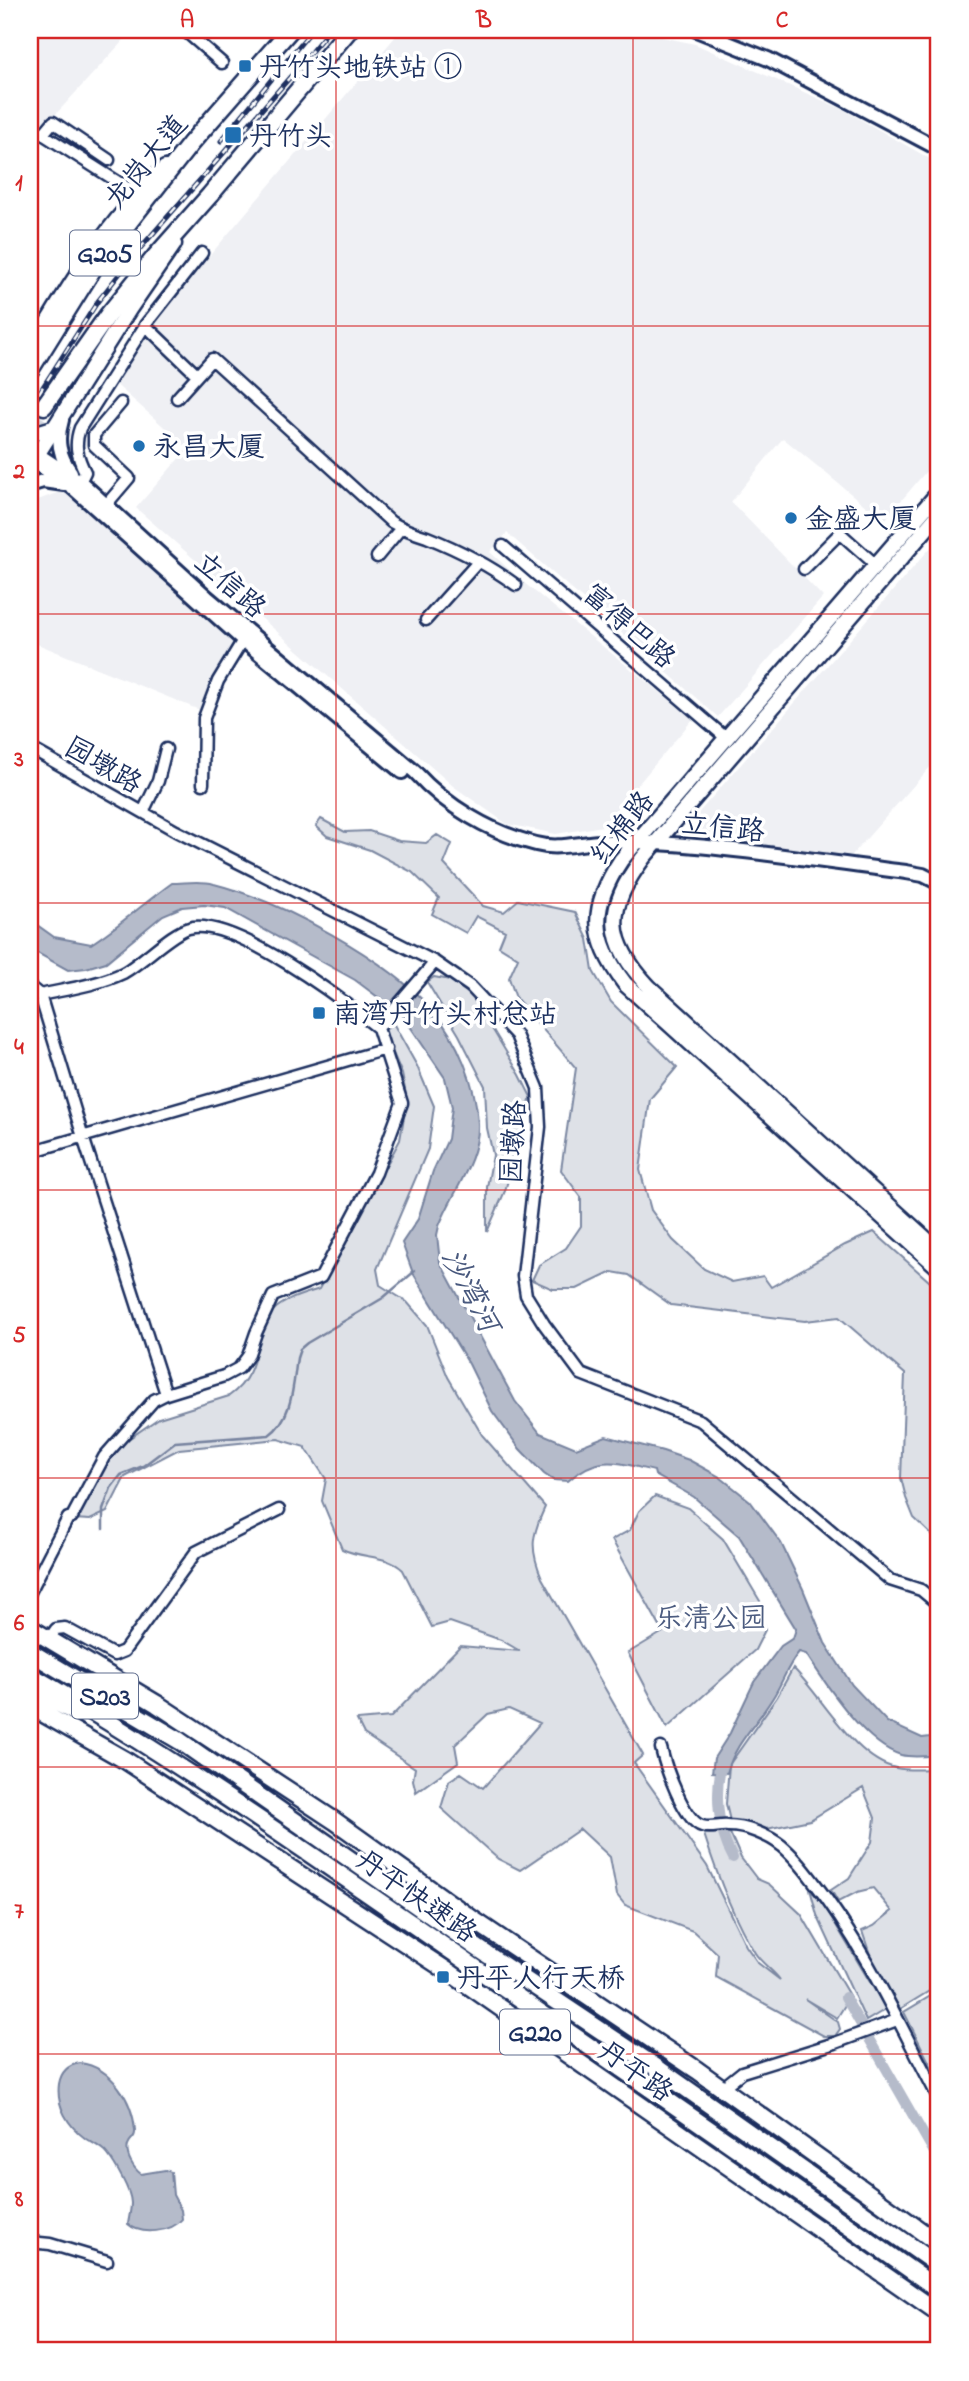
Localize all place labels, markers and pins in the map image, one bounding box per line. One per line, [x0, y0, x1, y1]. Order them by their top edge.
place label: 丹竹头地铁站 ① [259, 49, 462, 90]
marker: 丹竹头地铁站 ① [237, 58, 253, 74]
place label: 丹竹头 [249, 118, 333, 159]
marker: 丹竹头 [223, 125, 243, 145]
place label: 永昌大厦 [153, 429, 265, 470]
marker: 永昌大厦 [131, 438, 147, 454]
place label: 金盛大厦 [805, 501, 917, 542]
marker: 金盛大厦 [783, 510, 799, 526]
place label: 南湾丹竹头村总站 [333, 996, 557, 1037]
marker: 南湾丹竹头村总站 [311, 1005, 327, 1021]
place label: 丹平人行天桥 [457, 1960, 625, 2001]
marker: 丹平人行天桥 [435, 1969, 451, 1985]

